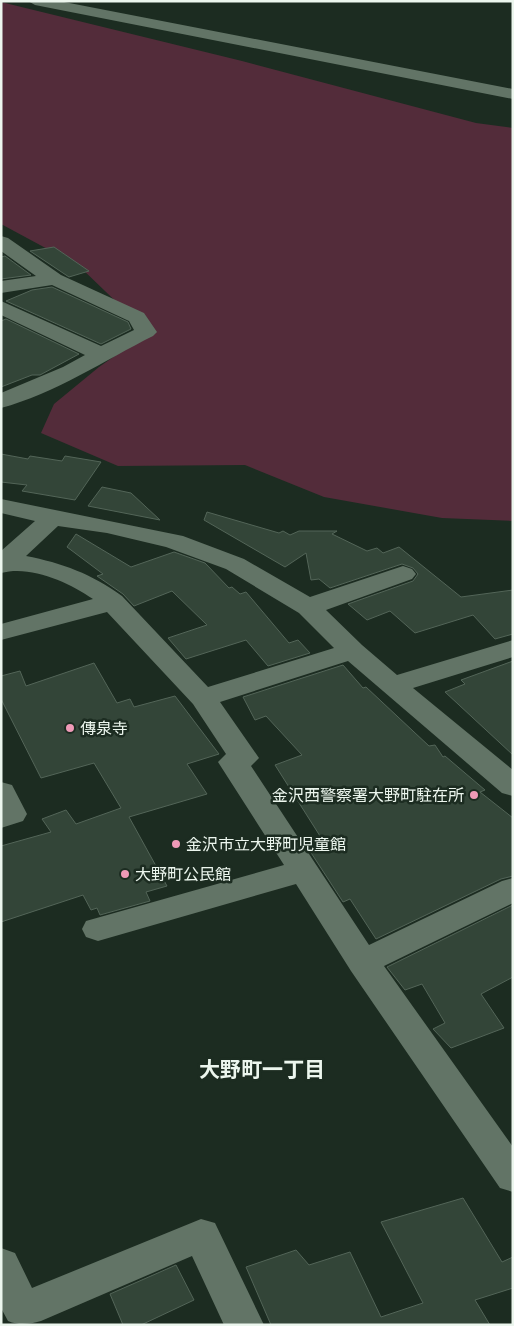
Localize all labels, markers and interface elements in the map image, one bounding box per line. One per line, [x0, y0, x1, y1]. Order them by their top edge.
place label: 傳泉寺 [80, 718, 128, 738]
marker: 傳泉寺 [64, 722, 76, 734]
place label: 金沢西警察署大野町駐在所 [272, 785, 464, 805]
marker: 金沢西警察署大野町駐在所 [468, 789, 480, 801]
place label: 金沢市立大野町児童館 [186, 834, 346, 854]
marker: 金沢市立大野町児童館 [170, 838, 182, 850]
place label: 大野町公民館 [135, 864, 231, 884]
marker: 大野町公民館 [119, 868, 131, 880]
district label: 大野町一丁目 [199, 1056, 325, 1082]

